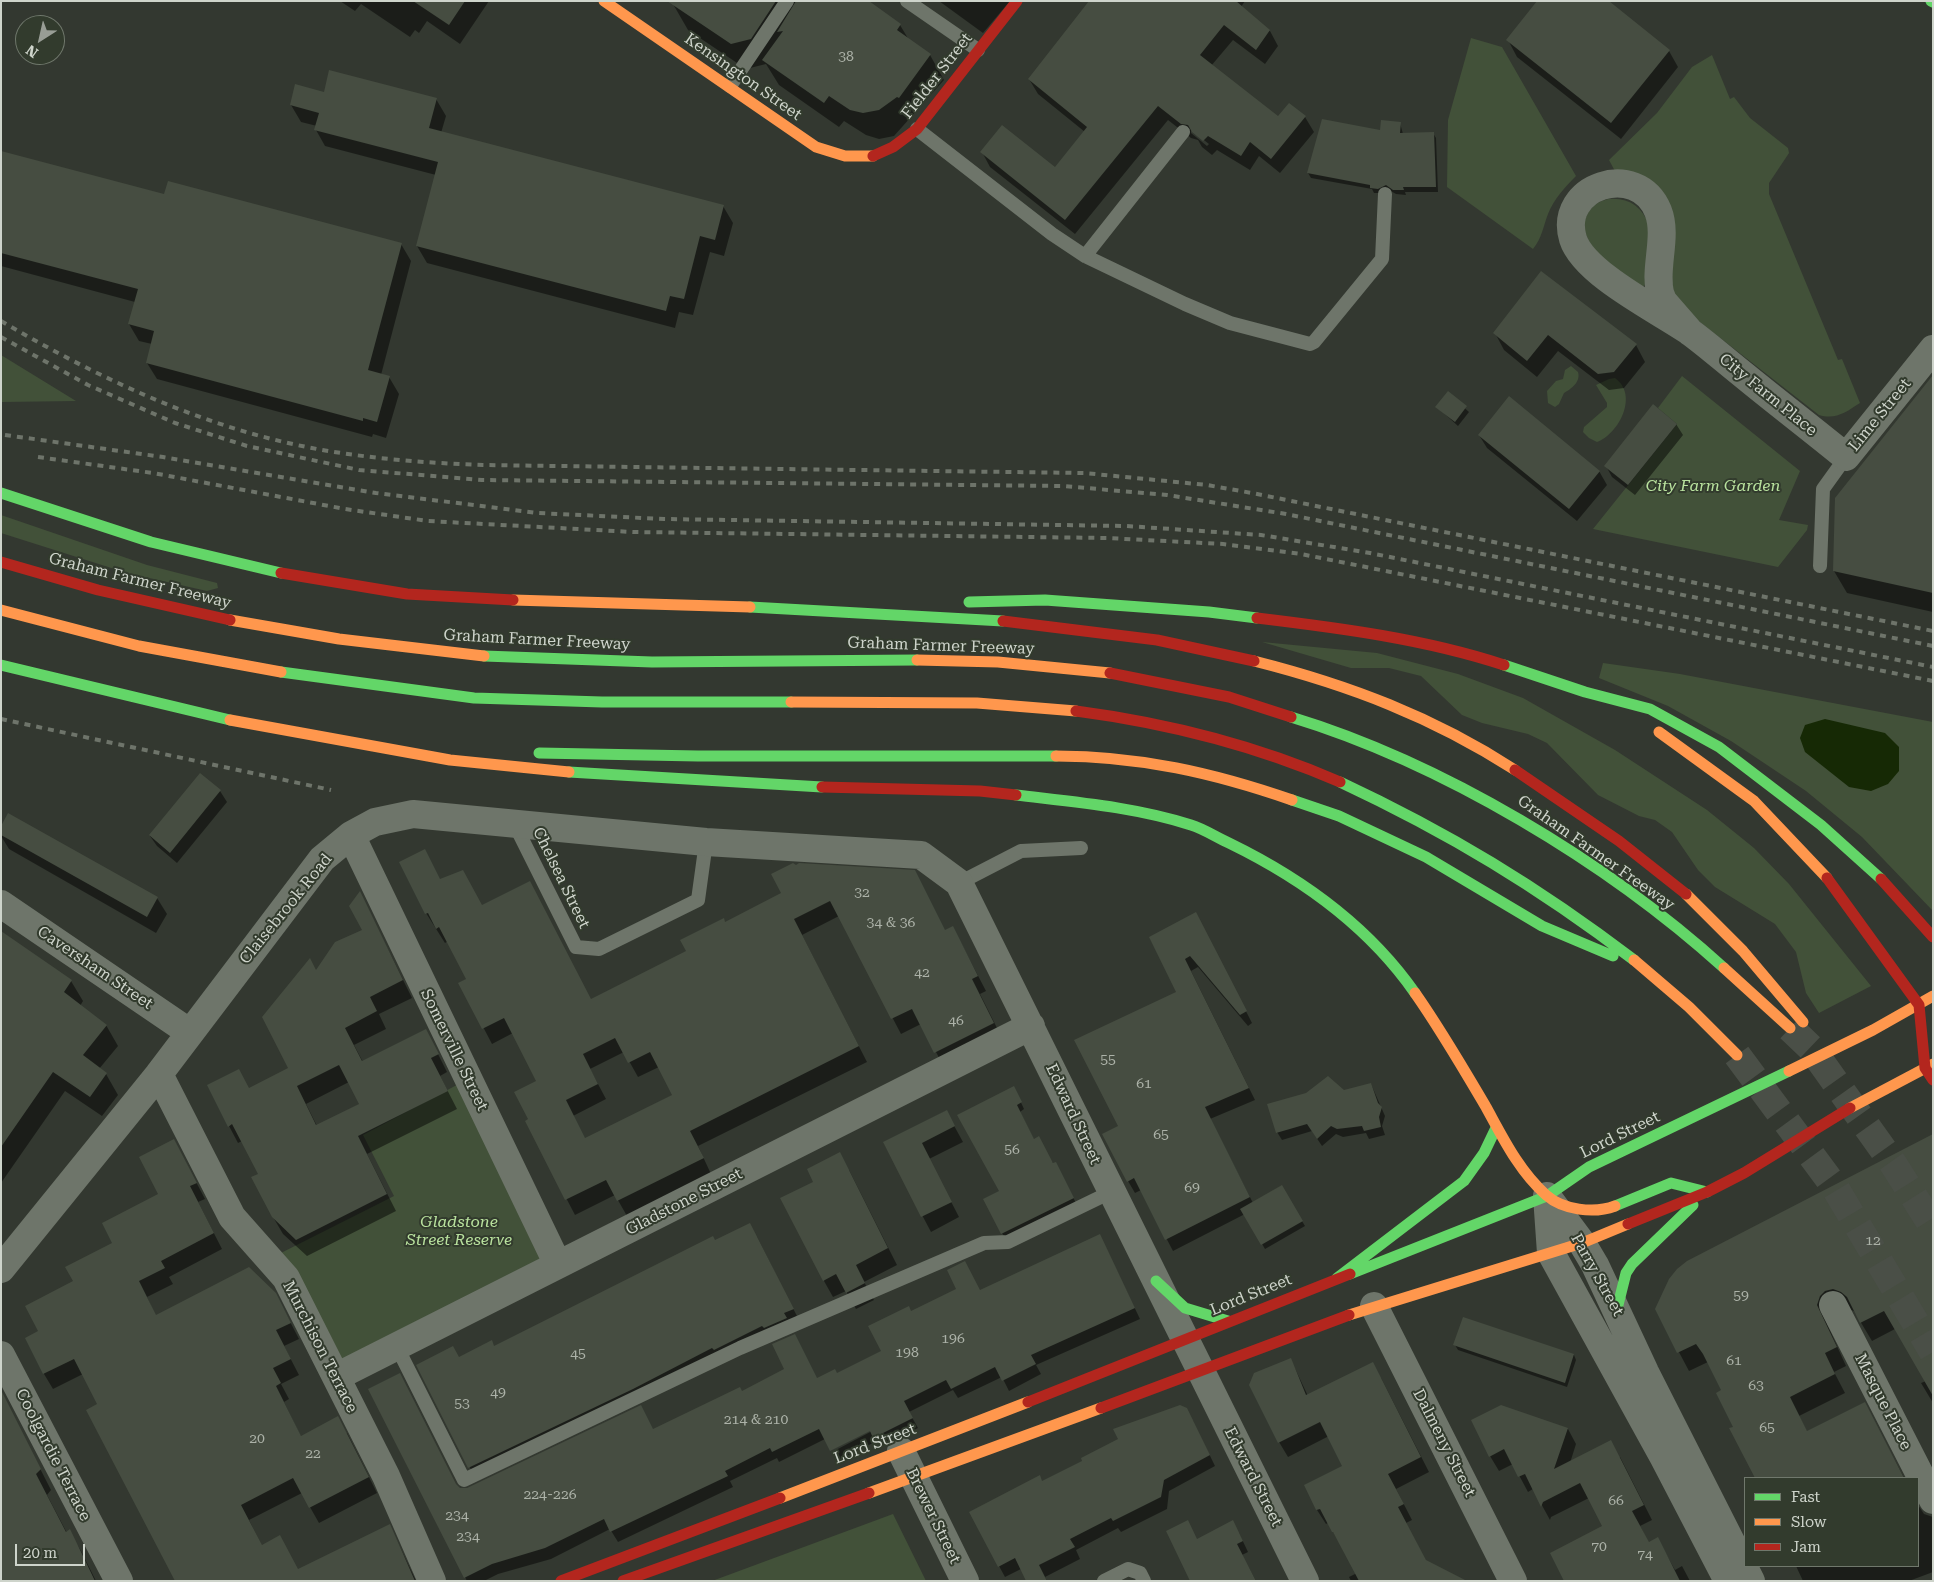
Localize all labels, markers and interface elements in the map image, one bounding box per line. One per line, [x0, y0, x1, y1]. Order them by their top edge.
north arrow [15, 15, 65, 65]
street label: Kensington Street [681, 29, 805, 125]
street label: Fielder Street [897, 29, 977, 123]
text: N [23, 42, 41, 61]
house number: 38 [838, 49, 854, 65]
street label: City Farm Place [1715, 350, 1821, 440]
street label: Lime Street [1845, 375, 1915, 455]
park label: City Farm Garden [1646, 476, 1780, 496]
street label: Graham Farmer Freeway [47, 549, 233, 613]
street label: Graham Farmer Freeway [443, 626, 631, 654]
street label: Graham Farmer Freeway [847, 633, 1035, 659]
street label: Graham Farmer Freeway [1514, 791, 1678, 915]
street label: Chelsea Street [528, 824, 594, 932]
street label: Claisebrook Road [236, 850, 336, 968]
house number: 32 [854, 885, 870, 901]
house number: 34 & 36 [867, 915, 915, 931]
street label: Caversham Street [34, 922, 156, 1014]
house number: 42 [914, 965, 930, 981]
street label: Somerville Street [416, 986, 492, 1114]
house number: 46 [948, 1013, 964, 1029]
house number: 55 [1100, 1052, 1116, 1068]
street label: Edward Street [1041, 1061, 1105, 1167]
house number: 61 [1136, 1076, 1152, 1092]
street label: Lord Street [1577, 1107, 1663, 1163]
house number: 65 [1153, 1127, 1169, 1143]
house number: 56 [1004, 1142, 1020, 1158]
street label: Gladstone Street [622, 1164, 746, 1240]
house number: 69 [1184, 1180, 1200, 1196]
park label: Gladstone Street Reserve [406, 1212, 512, 1250]
street label: Parry Street [1566, 1230, 1628, 1320]
house number: 12 [1865, 1233, 1881, 1249]
street label: Lord Street [1207, 1270, 1295, 1320]
street label: Murchison Terrace [278, 1278, 362, 1416]
house number: 59 [1733, 1288, 1749, 1304]
house number: 196 [941, 1331, 965, 1347]
house number: 198 [895, 1345, 919, 1361]
house number: 45 [570, 1346, 586, 1362]
street label: Masque Place [1850, 1351, 1916, 1453]
house number: 61 [1726, 1353, 1742, 1369]
house number: 63 [1748, 1378, 1764, 1394]
house number: 49 [490, 1385, 506, 1401]
street label: Coolgardie Terrace [11, 1386, 95, 1524]
street label: Dalmeny Street [1408, 1386, 1480, 1500]
house number: 53 [454, 1396, 470, 1412]
house number: 214 & 210 [724, 1412, 788, 1428]
street label: Lord Street [831, 1420, 919, 1468]
house number: 65 [1759, 1420, 1775, 1436]
street label: Edward Street [1220, 1424, 1286, 1530]
house number: 20 [249, 1431, 265, 1447]
house number: 22 [305, 1446, 321, 1462]
street label: Brewer Street [902, 1465, 964, 1567]
legend [1744, 1477, 1919, 1567]
house number: 224-226 [523, 1487, 577, 1503]
text: Fast [1791, 1488, 1820, 1506]
house number: 66 [1608, 1493, 1624, 1509]
house number: 234 [445, 1508, 469, 1524]
text: Slow [1791, 1513, 1826, 1531]
house number: 234 [456, 1529, 480, 1545]
scale bar [18, 1534, 88, 1566]
text: Jam [1791, 1538, 1821, 1556]
house number: 70 [1591, 1539, 1607, 1555]
text: 20 m [23, 1544, 57, 1562]
house number: 74 [1637, 1547, 1653, 1563]

